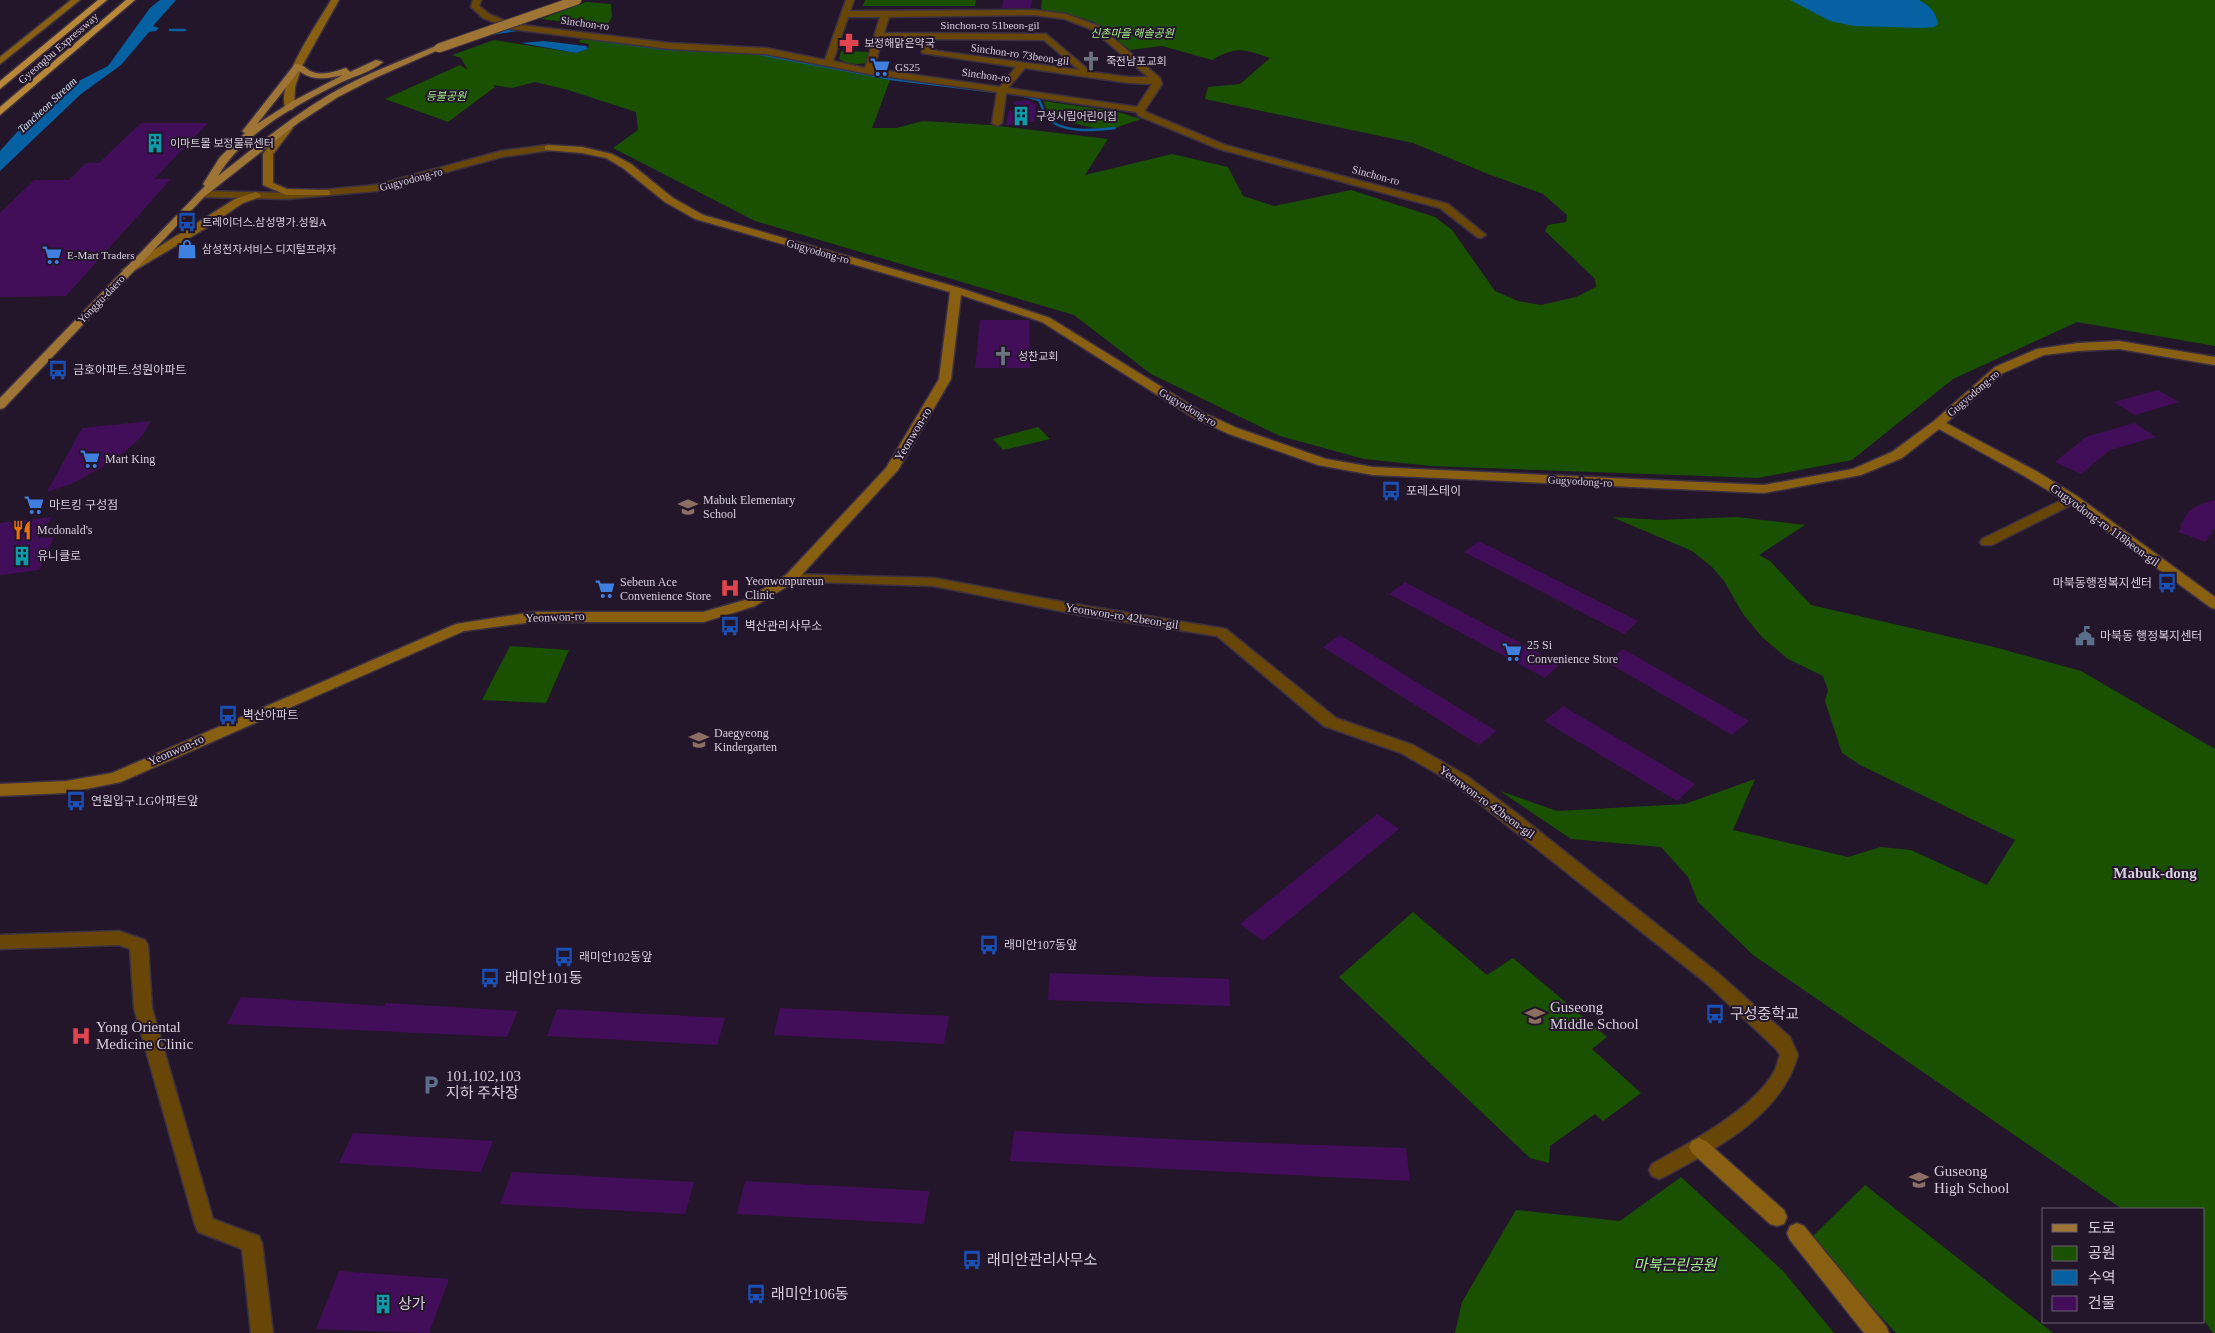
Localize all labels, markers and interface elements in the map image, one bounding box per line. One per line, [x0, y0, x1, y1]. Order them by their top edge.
street label: Gyeongbu Expressway [16, 10, 101, 86]
street label: Sinchon-ro [560, 14, 611, 32]
street label: Sinchon-ro 51beon-gil [940, 19, 1040, 31]
park label: 신촌마을 해솔공원 [1090, 27, 1175, 39]
pharmacy icon: 보정해맑은약국 [838, 32, 860, 54]
place label: 보정해맑은약국 [864, 37, 935, 49]
street label: Sinchon-ro 73beon-gil [970, 41, 1070, 67]
church icon: 죽전남포교회 [1080, 50, 1102, 72]
place label: 죽전남포교회 [1106, 55, 1167, 67]
supermarket icon: GS25 [869, 56, 891, 78]
place label: GS25 [895, 61, 921, 73]
street label: Sinchon-ro [961, 66, 1012, 84]
water label: Tancheon Stream [15, 75, 79, 135]
park label: 등불공원 [426, 90, 467, 102]
building icon: 구성시립어린이집 [1010, 105, 1032, 127]
place label: 구성시립어린이집 [1036, 110, 1117, 122]
building icon: 이마트몰 보정물류센터 [144, 132, 166, 154]
place label: 이마트몰 보정물류센터 [170, 137, 274, 149]
street label: Sinchon-ro [1351, 163, 1402, 187]
street label: Gugyodong-ro [378, 165, 444, 193]
bus stop icon: 트레이더스.삼성명가.성원A [176, 211, 198, 233]
place label: 트레이더스.삼성명가.성원A [202, 216, 327, 228]
street label: Gugyodong-ro [785, 236, 851, 266]
shop icon: 삼성전자서비스 디지털프라자 [176, 238, 198, 260]
place label: 삼성전자서비스 디지털프라자 [202, 243, 336, 255]
supermarket icon: E-Mart Traders [41, 244, 63, 266]
place label: E-Mart Traders [67, 249, 135, 261]
street label: Yonggu-daero [75, 272, 127, 326]
church icon: 성찬교회 [992, 345, 1014, 367]
place label: 성찬교회 [1018, 350, 1058, 362]
bus stop icon: 금호아파트.성원아파트 [47, 359, 69, 381]
place label: 금호아파트.성원아파트 [73, 363, 186, 377]
street label: Gugyodong-ro [1945, 367, 2002, 419]
street label: Gugyodong-ro [1157, 386, 1219, 429]
street label: Yeonwon-ro [892, 405, 934, 463]
supermarket icon: Mart King [79, 448, 101, 470]
place label: Mart King [105, 452, 155, 466]
street label: Gugyodong-ro [1547, 473, 1613, 489]
bus stop icon: 포레스테이 [1380, 480, 1402, 502]
street label: Gugyodong-ro 118beon-gil [2048, 481, 2163, 570]
place label: 포레스테이 [1406, 484, 1461, 498]
place label: Mabuk Elementary School [703, 493, 795, 521]
supermarket icon: 마트킹 구성점 [23, 494, 45, 516]
school or university icon: Mabuk Elementary School [677, 496, 699, 518]
place label: 마트킹 구성점 [49, 498, 118, 512]
restaurant icon: Mcdonald's [11, 519, 33, 541]
place label: Mcdonald's [37, 523, 93, 537]
building icon: 유니클로 [11, 545, 33, 567]
place label: 유니클로 [37, 549, 81, 563]
bus stop icon: 마북동행정복지센터 [2156, 572, 2178, 594]
place label: Yeonwonpureun Clinic [745, 574, 824, 602]
place label: Sebeun Ace Convenience Store [620, 575, 711, 603]
place label: 마북동행정복지센터 [2053, 576, 2152, 590]
hospital icon: Yeonwonpureun Clinic [719, 577, 741, 599]
supermarket icon: Sebeun Ace Convenience Store [594, 578, 616, 600]
street label: Yeonwon-ro 42beon-gil [1064, 600, 1180, 632]
street label: Yeonwon-ro [525, 609, 585, 625]
bus stop icon: 벽산관리사무소 [719, 615, 741, 637]
place label: 벽산관리사무소 [745, 619, 822, 633]
public building icon: 마북동 행정복지센터 [2074, 625, 2096, 647]
place label: 마북동 행정복지센터 [2100, 629, 2202, 643]
place label: 25 Si Convenience Store [1527, 638, 1618, 666]
supermarket icon: 25 Si Convenience Store [1501, 641, 1523, 663]
bus stop icon: 벽산아파트 [217, 704, 239, 726]
place label: 벽산아파트 [243, 708, 298, 722]
place label: Daegyeong Kindergarten [714, 726, 777, 754]
school or university icon: Daegyeong Kindergarten [688, 729, 710, 751]
street label: Yeonwon-ro [146, 732, 206, 768]
street label: Yeonwon-ro 42beon-gil [1437, 763, 1538, 842]
bus stop icon: 연원입구.LG아파트앞 [65, 790, 87, 812]
place label: 연원입구.LG아파트앞 [91, 794, 198, 808]
district label: Mabuk-dong [2113, 865, 2197, 881]
bus stop icon: 래미안107동앞 [978, 934, 1000, 956]
place label: 래미안107동앞 [1004, 938, 1077, 952]
bus stop icon: 래미안102동앞 [553, 946, 575, 968]
place label: 래미안102동앞 [579, 950, 652, 964]
bus stop icon: 래미안101동 [479, 967, 501, 989]
place label: 래미안101동 [505, 970, 583, 986]
place label: Guseong Middle School [1550, 999, 1639, 1032]
bus stop icon: 구성중학교 [1704, 1003, 1726, 1025]
school or university icon: Guseong Middle School [1524, 1005, 1546, 1027]
place label: 구성중학교 [1730, 1005, 1799, 1022]
place label: Yong Oriental Medicine Clinic [96, 1019, 193, 1052]
hospital icon: Yong Oriental Medicine Clinic [70, 1025, 92, 1047]
place label: 101,102,103 지하 주차장 [446, 1068, 521, 1101]
parking icon: 101,102,103 지하 주차장 [420, 1074, 442, 1096]
place label: Guseong High School [1934, 1163, 2009, 1196]
school or university icon: Guseong High School [1908, 1169, 1930, 1191]
legend [2042, 1208, 2205, 1323]
text: 도로 [2088, 1220, 2116, 1236]
text: 공원 [2088, 1245, 2116, 1261]
bus stop icon: 래미안관리사무소 [961, 1249, 983, 1271]
place label: 래미안관리사무소 [987, 1252, 1098, 1268]
park label: 마북근린공원 [1634, 1257, 1718, 1273]
text: 수역 [2088, 1270, 2116, 1286]
bus stop icon: 래미안106동 [745, 1283, 767, 1305]
place label: 래미안106동 [771, 1286, 849, 1302]
building icon: 상가 [372, 1293, 394, 1315]
text: 건물 [2088, 1295, 2116, 1311]
place label: 상가 [398, 1296, 426, 1312]

